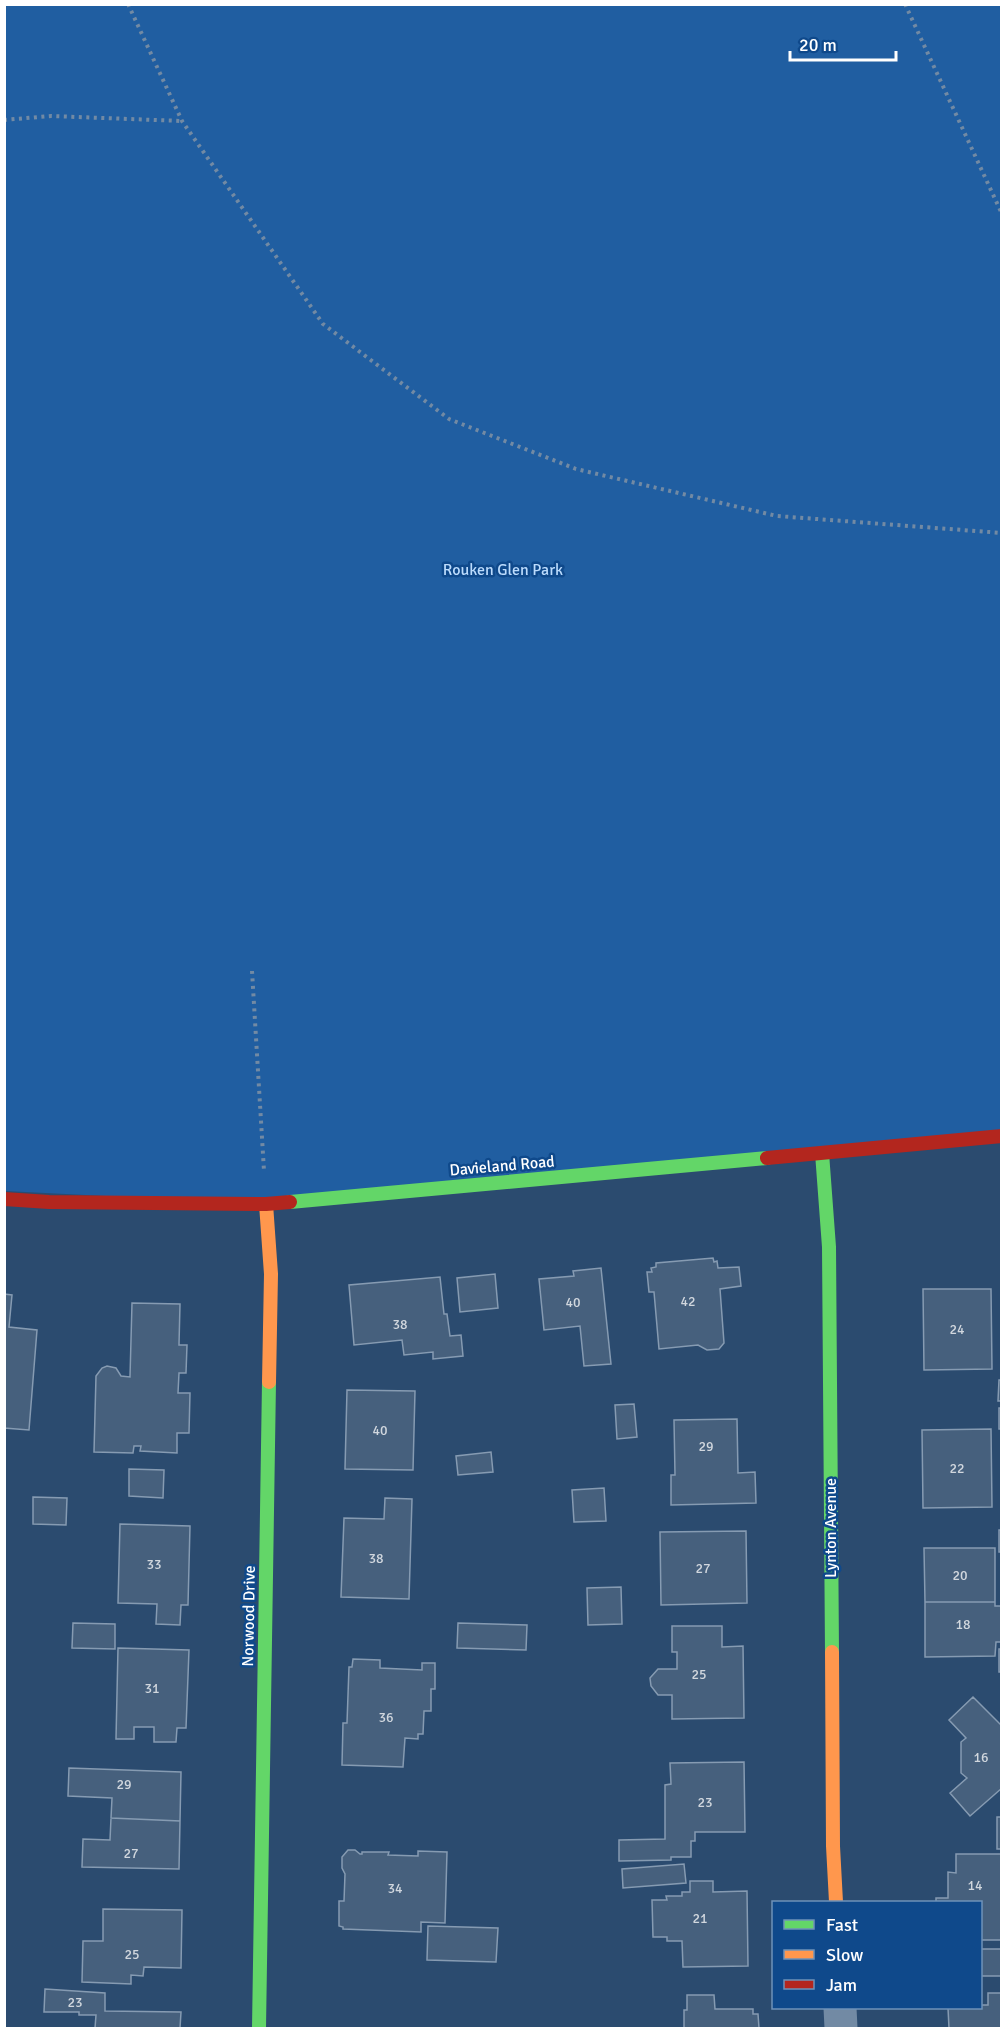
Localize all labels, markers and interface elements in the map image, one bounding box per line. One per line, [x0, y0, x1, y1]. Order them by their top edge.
scale bar [790, 24, 896, 62]
text: 20 m [799, 34, 837, 56]
park label: Rouken Glen Park [443, 560, 563, 580]
street label: Davieland Road [449, 1151, 555, 1181]
house number: 42 [680, 1293, 696, 1310]
house number: 40 [565, 1294, 581, 1311]
house number: 38 [392, 1316, 408, 1333]
house number: 24 [949, 1321, 965, 1338]
house number: 40 [372, 1422, 388, 1439]
house number: 29 [698, 1438, 714, 1455]
house number: 22 [949, 1460, 965, 1477]
street label: Lynton Avenue [821, 1478, 841, 1578]
house number: 38 [368, 1550, 384, 1567]
house number: 33 [146, 1556, 162, 1573]
house number: 27 [695, 1560, 711, 1577]
street label: Norwood Drive [238, 1565, 260, 1667]
house number: 20 [952, 1567, 968, 1584]
house number: 18 [955, 1616, 971, 1633]
house number: 25 [691, 1666, 707, 1683]
house number: 31 [144, 1680, 160, 1697]
house number: 36 [378, 1709, 394, 1726]
house number: 16 [973, 1749, 989, 1766]
house number: 29 [116, 1776, 132, 1793]
house number: 23 [697, 1794, 713, 1811]
house number: 27 [123, 1845, 139, 1862]
house number: 14 [967, 1877, 983, 1894]
house number: 34 [387, 1880, 403, 1897]
legend [772, 1901, 982, 2009]
house number: 21 [692, 1910, 708, 1927]
text: Fast [826, 1914, 858, 1936]
text: Slow [826, 1944, 863, 1966]
house number: 25 [124, 1946, 140, 1963]
text: Jam [826, 1974, 857, 1996]
house number: 23 [67, 1994, 83, 2011]

